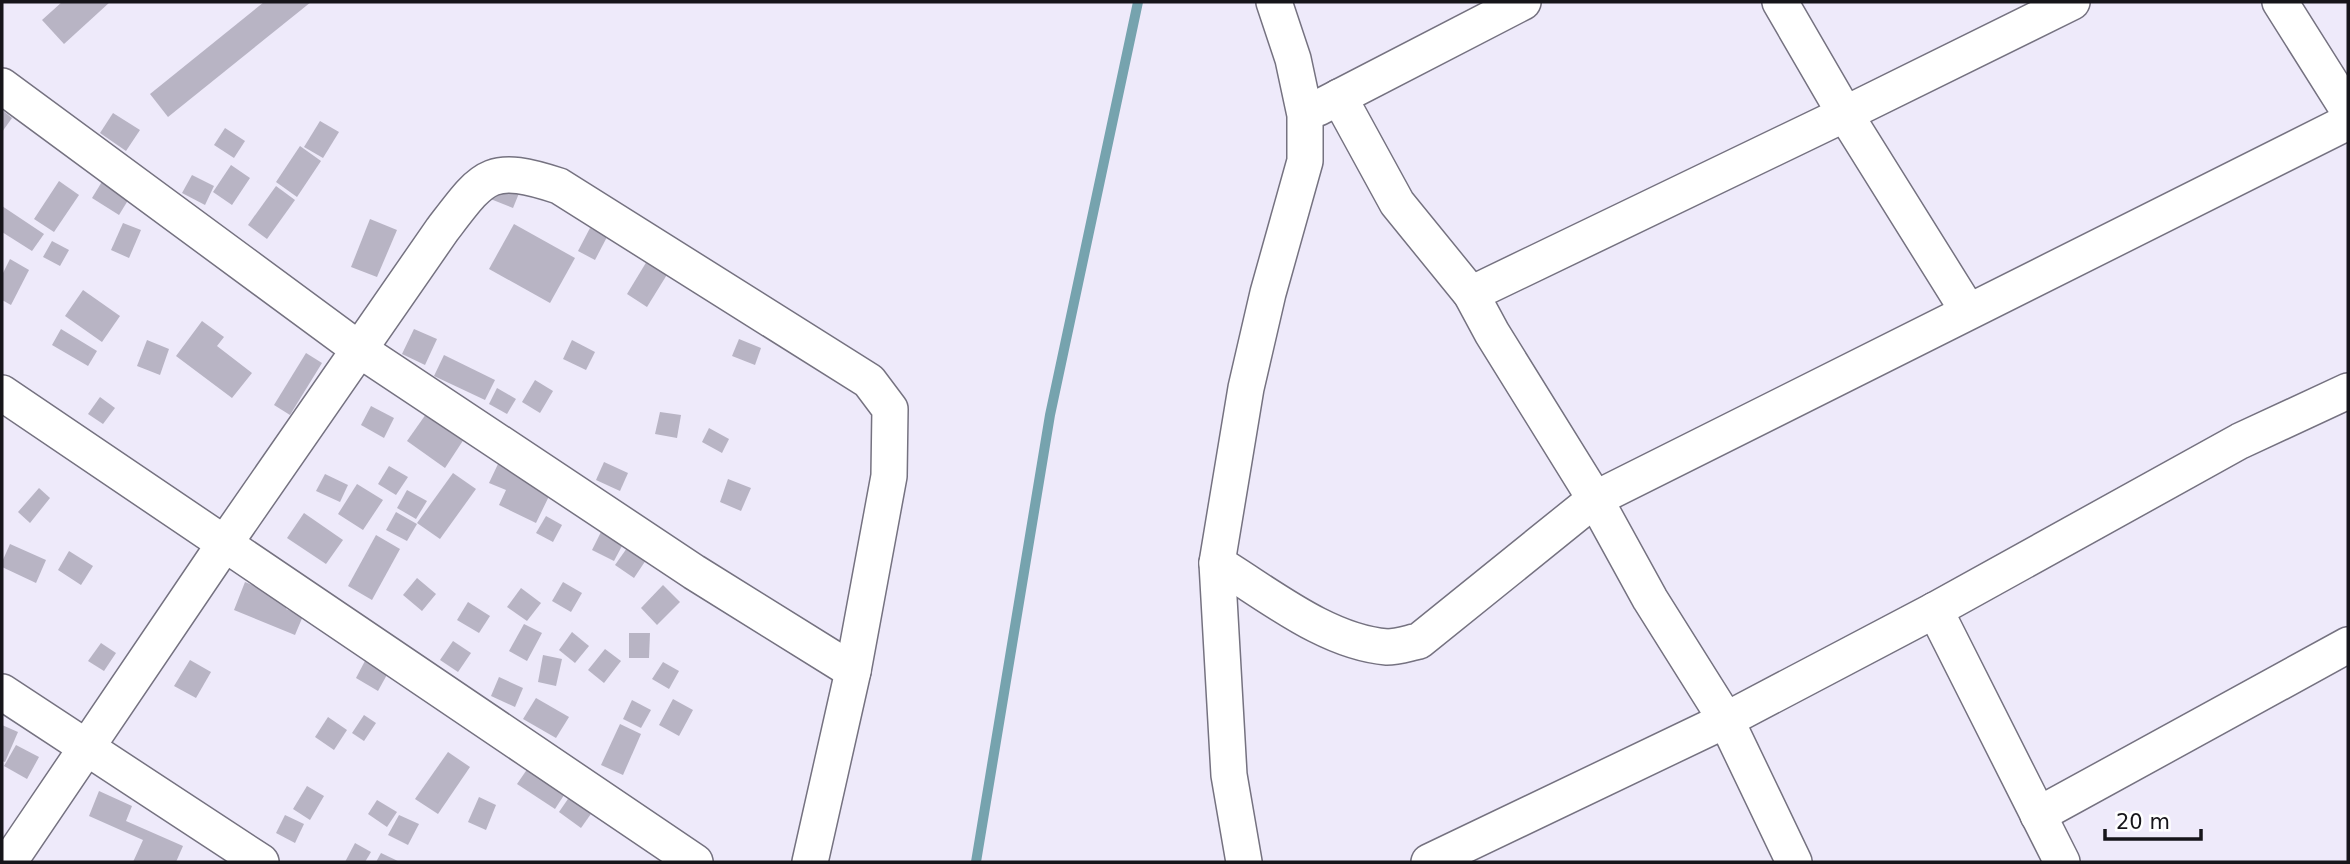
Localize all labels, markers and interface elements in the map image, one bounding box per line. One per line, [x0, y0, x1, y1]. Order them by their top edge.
scale bar [2105, 798, 2201, 842]
text: 20 m [2116, 810, 2170, 834]

